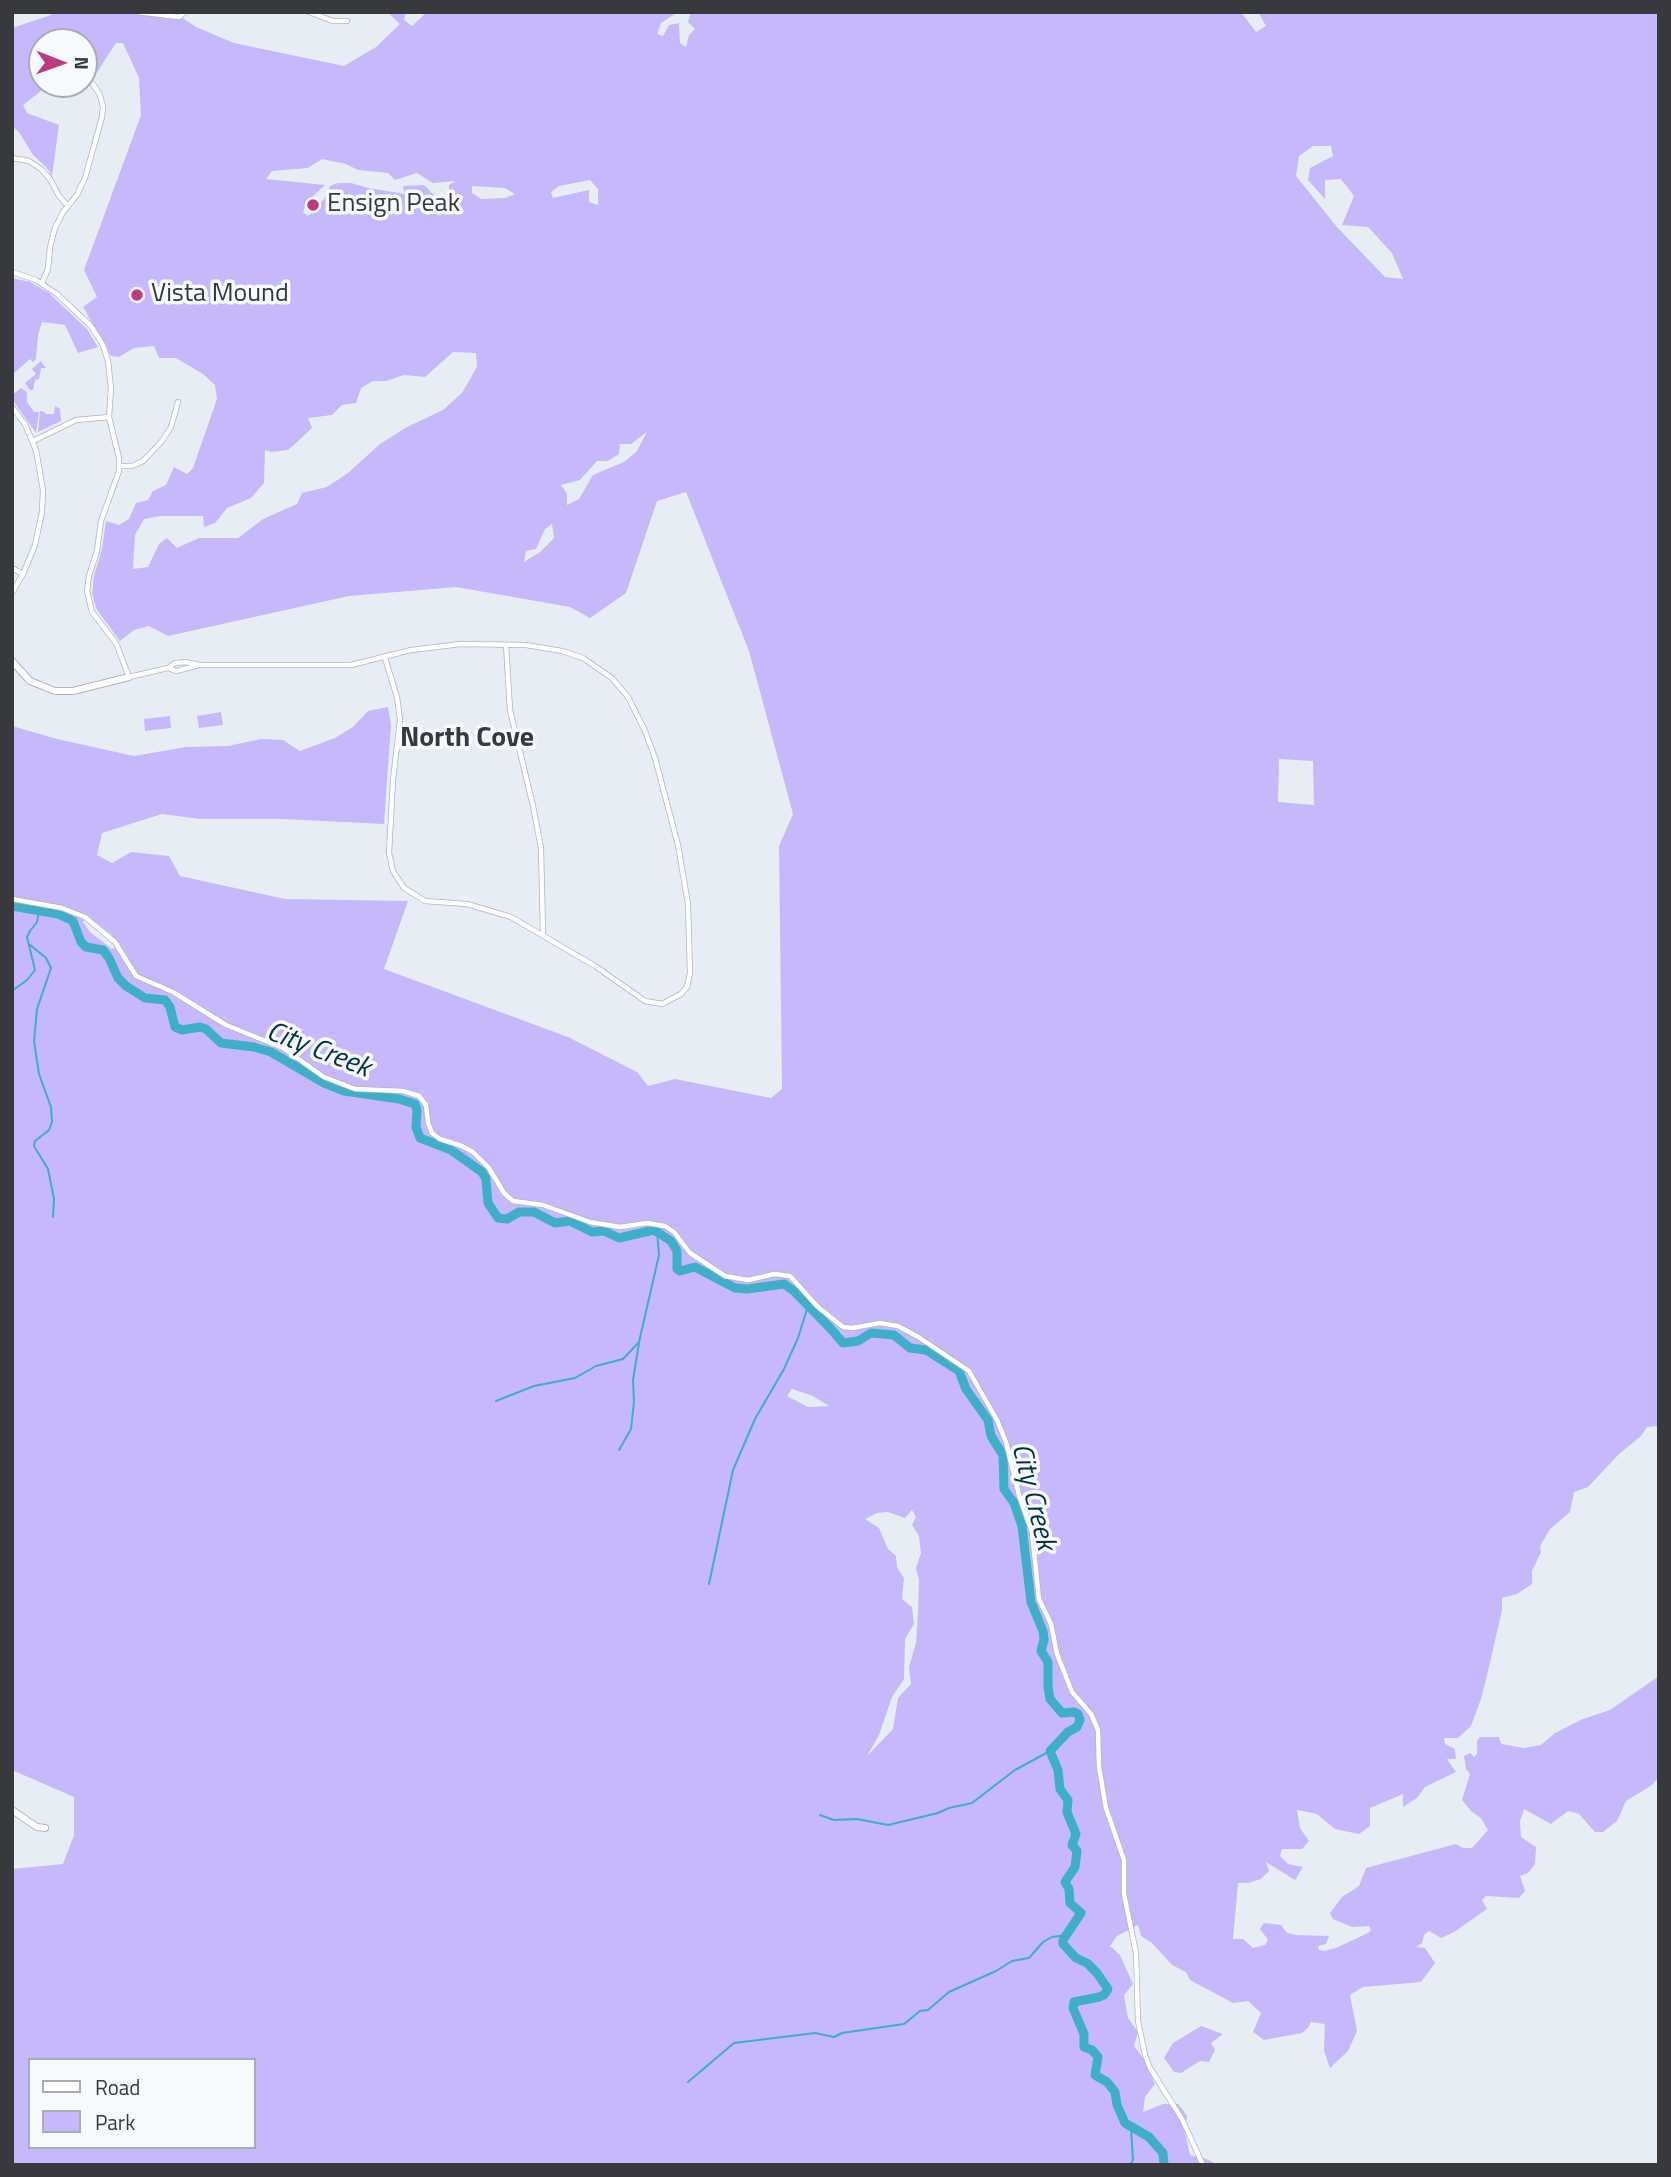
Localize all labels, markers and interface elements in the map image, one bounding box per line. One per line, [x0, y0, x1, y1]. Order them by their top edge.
north arrow [28, 28, 98, 98]
text: N [68, 56, 97, 70]
place label: Ensign Peak [327, 189, 460, 221]
marker: Ensign Peak [305, 197, 321, 213]
place label: Vista Mound [151, 279, 289, 311]
marker: Vista Mound [129, 287, 145, 303]
district label: North Cove [400, 722, 534, 756]
water label: City Creek [261, 1016, 375, 1086]
water label: City Creek [1003, 1440, 1061, 1554]
legend [28, 2058, 256, 2149]
text: Road [95, 2071, 140, 2103]
text: Park [95, 2106, 135, 2138]

